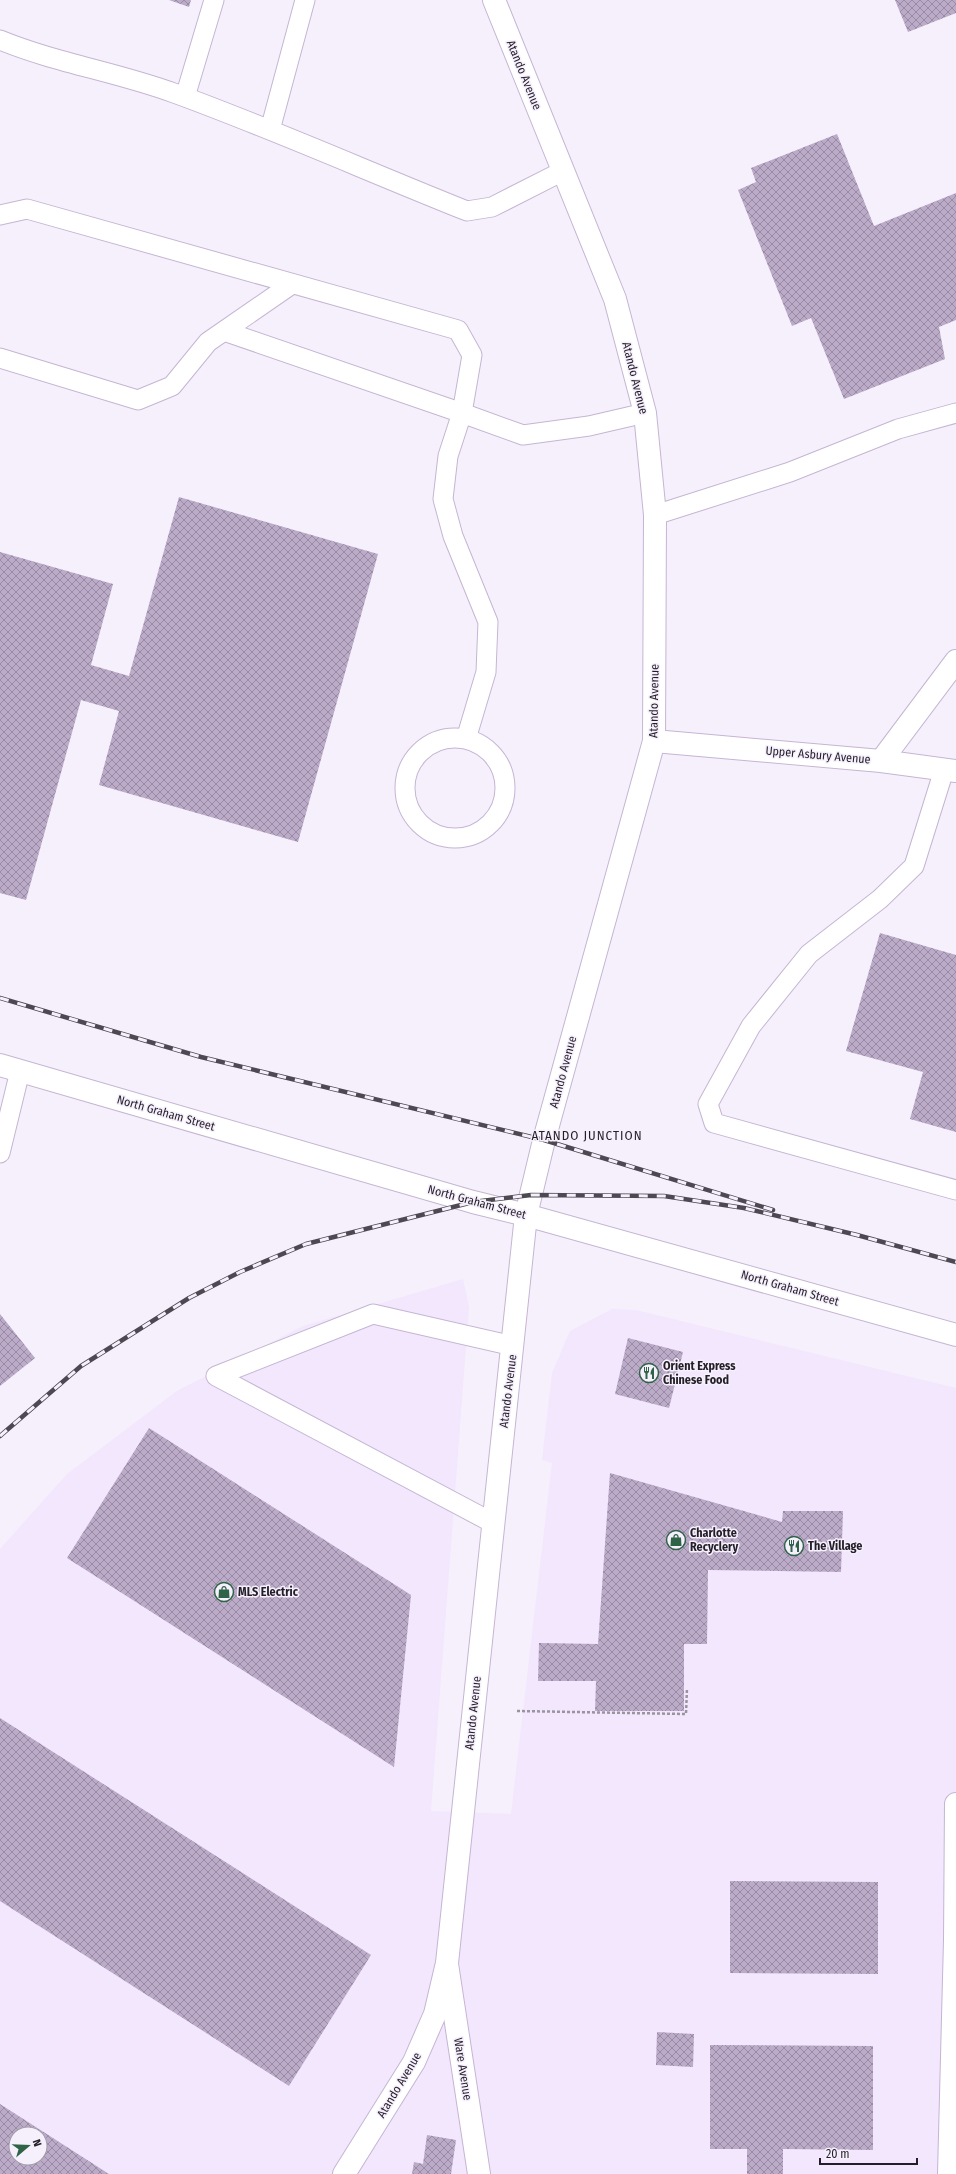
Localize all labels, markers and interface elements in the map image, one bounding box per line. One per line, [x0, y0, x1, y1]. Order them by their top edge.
street label: Atando Avenue [504, 38, 544, 112]
street label: Atando Avenue [619, 340, 651, 416]
street label: Atando Avenue [646, 664, 662, 738]
street label: Upper Asbury Avenue [765, 743, 871, 767]
street label: Atando Avenue [547, 1034, 579, 1110]
street label: North Graham Street [115, 1092, 217, 1134]
district label: ATANDO JUNCTION [531, 1128, 643, 1143]
street label: North Graham Street [426, 1182, 528, 1222]
street label: North Graham Street [739, 1267, 841, 1309]
street label: Atando Avenue [497, 1353, 519, 1429]
place label: Orient Express Chinese Food [663, 1359, 736, 1387]
restaurant icon: Orient Express Chinese Food [638, 1362, 660, 1384]
place label: Charlotte Recyclery [690, 1526, 738, 1554]
shop icon: Charlotte Recyclery [665, 1529, 687, 1551]
restaurant icon: The Village [783, 1535, 805, 1557]
place label: The Village [808, 1539, 862, 1553]
shop icon: MLS Electric [213, 1581, 235, 1603]
place label: MLS Electric [238, 1585, 299, 1599]
street label: Atando Avenue [462, 1675, 484, 1751]
street label: Ware Avenue [451, 2037, 475, 2101]
street label: Atando Avenue [374, 2050, 424, 2120]
north arrow [8, 2126, 48, 2166]
text: N [30, 2138, 44, 2148]
scale bar [820, 2140, 917, 2166]
text: 20 m [826, 2147, 850, 2161]

